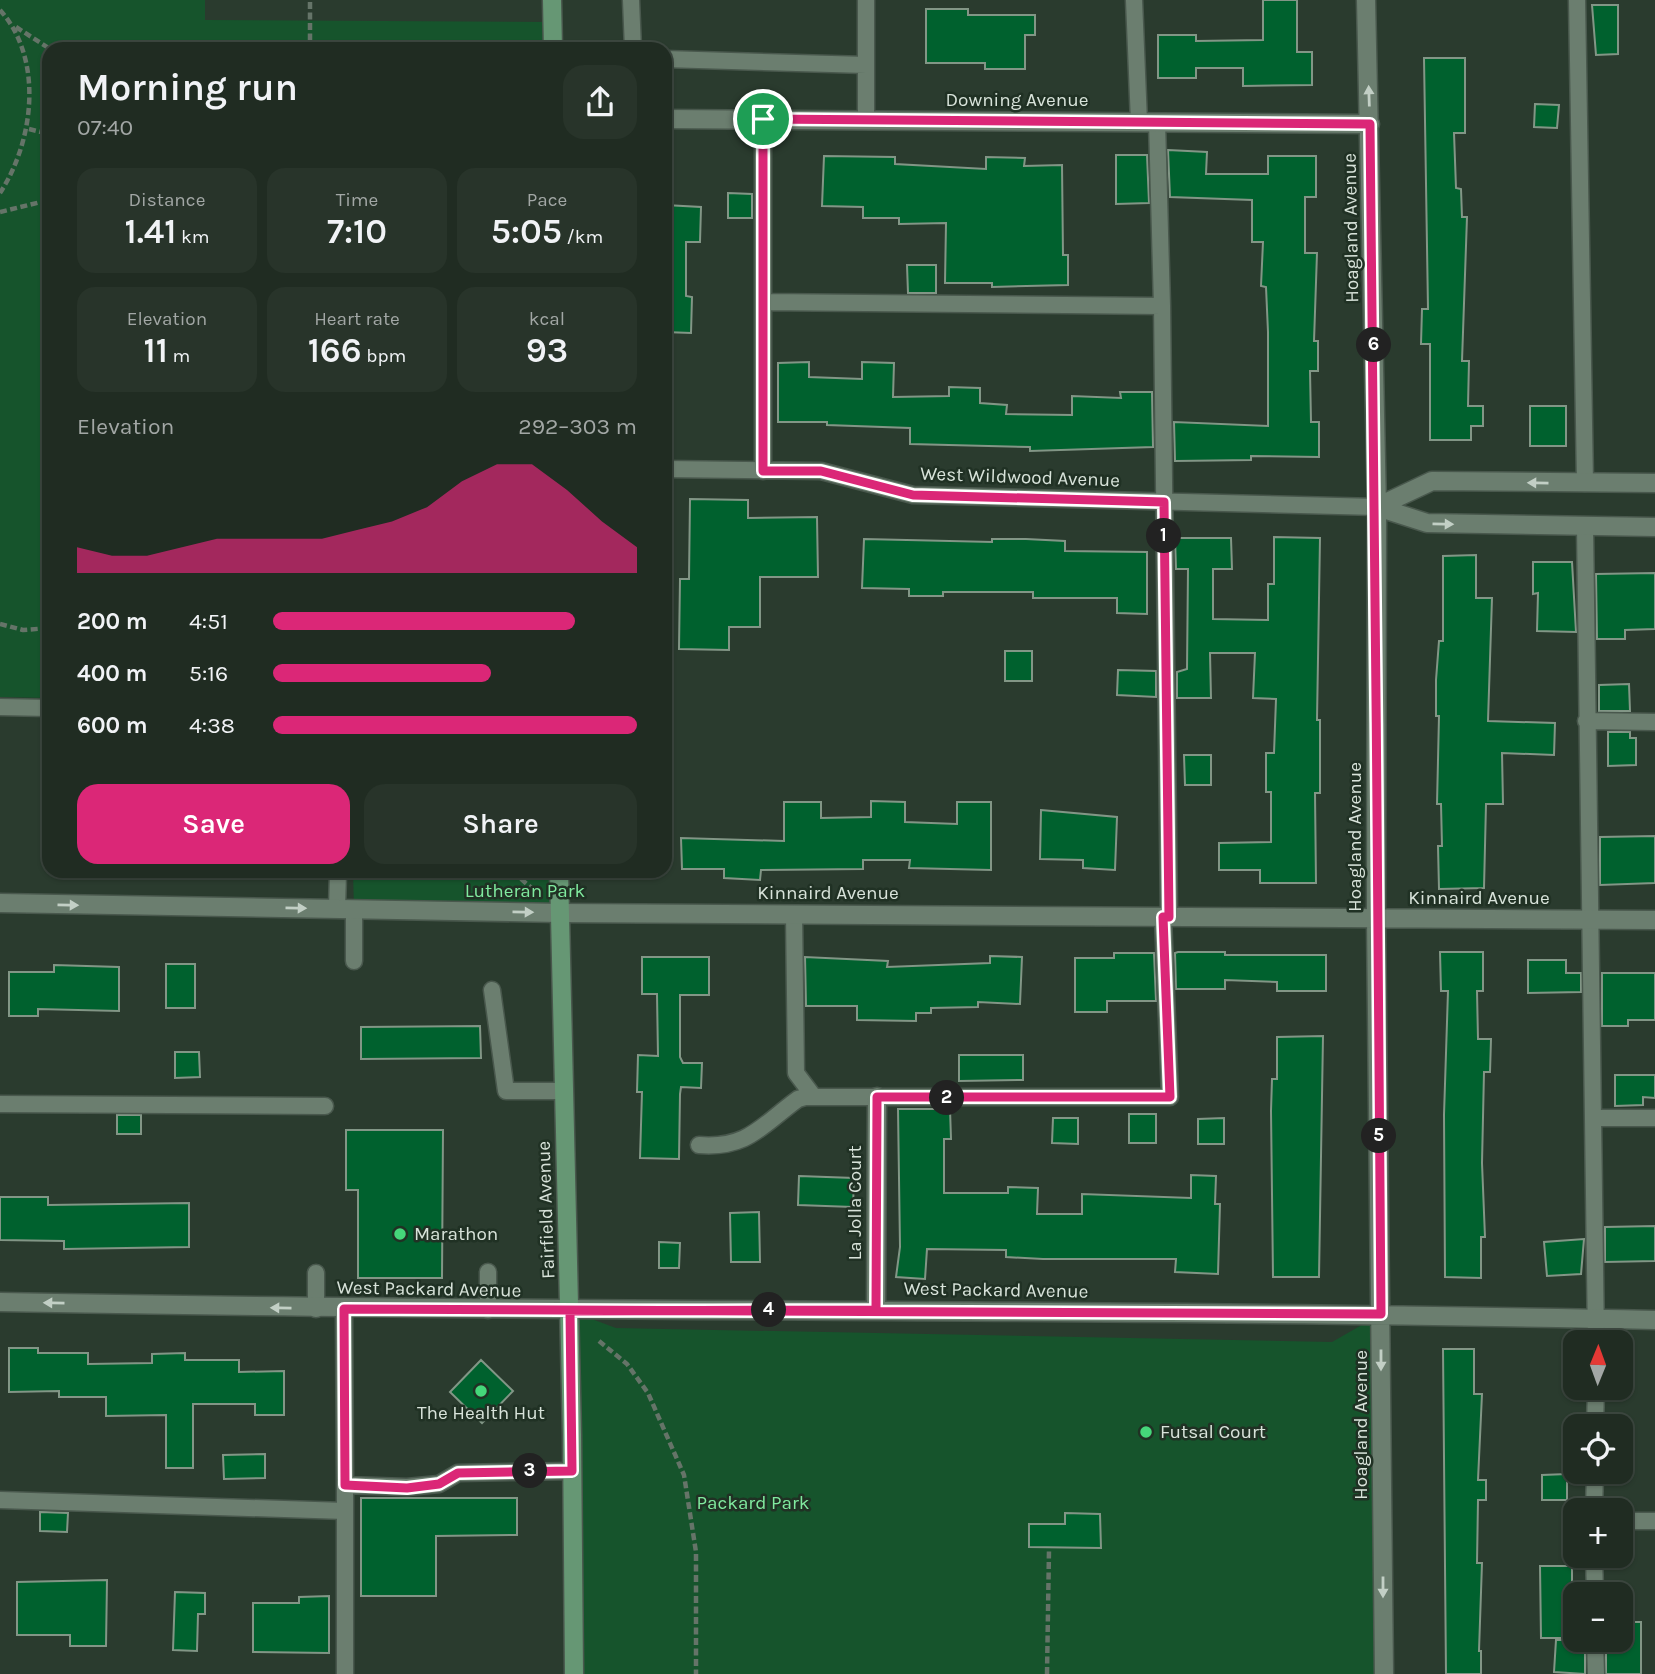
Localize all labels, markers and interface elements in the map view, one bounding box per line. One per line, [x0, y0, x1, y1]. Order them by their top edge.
text: Morning run [77, 65, 298, 110]
button: share [563, 65, 637, 139]
one-way arrow [1363, 85, 1374, 107]
pin [733, 89, 793, 149]
street label: Downing Avenue [945, 89, 1089, 111]
icon: arrive [744, 100, 782, 138]
text: 07:40 [77, 114, 133, 141]
street label: Hoagland Avenue [1339, 153, 1363, 303]
text: Distance [129, 189, 205, 211]
text: Time [336, 189, 378, 211]
text: Pace [527, 189, 567, 211]
text: 1.41 [124, 211, 177, 252]
text: 7:10 [327, 211, 387, 252]
text: 5:05 [491, 211, 562, 252]
text: km [177, 226, 210, 248]
text: /km [562, 226, 603, 248]
text: Elevation [127, 308, 207, 330]
text: Heart rate [314, 308, 400, 330]
text: kcal [529, 308, 565, 330]
pin: 6 [1356, 328, 1392, 362]
text: 11 [144, 330, 168, 371]
text: 166 [308, 330, 362, 371]
text: 93 [526, 330, 568, 371]
text: 6 [1368, 333, 1379, 355]
text: m [168, 345, 190, 367]
text: bpm [362, 345, 406, 367]
text: Elevation [77, 413, 174, 440]
text: 292–303 m [518, 413, 637, 440]
street label: West Wildwood Avenue [920, 463, 1120, 491]
one-way arrow [1527, 477, 1549, 488]
pin: 1 [1146, 518, 1182, 554]
one-way arrow [1432, 518, 1454, 529]
text: 1 [1160, 524, 1167, 546]
text: 200 m [77, 608, 148, 635]
text: 4:51 [189, 608, 228, 635]
text: 400 m [77, 660, 147, 687]
text: 5:16 [189, 660, 228, 687]
text: 600 m [77, 712, 148, 739]
text: 4:38 [189, 712, 235, 739]
street label: Hoagland Avenue [1344, 762, 1366, 912]
button: Save [77, 784, 350, 864]
button: Share [364, 784, 637, 864]
park label: Lutheran Park [465, 880, 586, 902]
street label: Kinnaird Avenue [757, 882, 899, 904]
street label: Kinnaird Avenue [1408, 887, 1550, 909]
one-way arrow [57, 899, 79, 910]
one-way arrow [285, 903, 307, 914]
one-way arrow [512, 906, 534, 918]
pin: 2 [930, 1080, 964, 1116]
text: 2 [941, 1086, 952, 1108]
pin: 5 [1362, 1118, 1396, 1154]
text: 5 [1373, 1124, 1384, 1146]
street label: Fairfield Avenue [533, 1141, 559, 1279]
street label: La Jolla Court [844, 1145, 866, 1261]
place label: Marathon [414, 1223, 498, 1245]
marker: Marathon [392, 1226, 408, 1242]
street label: West Packard Avenue [336, 1276, 522, 1302]
street label: West Packard Avenue [903, 1277, 1089, 1303]
pin: 4 [752, 1292, 786, 1328]
one-way arrow [42, 1298, 64, 1309]
text: 4 [763, 1298, 774, 1320]
one-way arrow [270, 1302, 292, 1314]
north arrow [1563, 1330, 1633, 1400]
map controls [1563, 1330, 1633, 1652]
one-way arrow [1375, 1349, 1387, 1371]
street label: Hoagland Avenue [1350, 1350, 1372, 1500]
marker: The Health Hut [473, 1383, 489, 1399]
place label: The Health Hut [417, 1402, 545, 1424]
button: locate [1563, 1414, 1633, 1484]
place label: Futsal Court [1160, 1421, 1266, 1443]
marker: Futsal Court [1138, 1424, 1154, 1440]
pin: 3 [512, 1454, 548, 1488]
text: 3 [524, 1459, 535, 1481]
park label: Packard Park [696, 1492, 810, 1514]
button: + [1563, 1498, 1633, 1568]
one-way arrow [1377, 1576, 1389, 1598]
button: − [1563, 1582, 1633, 1652]

